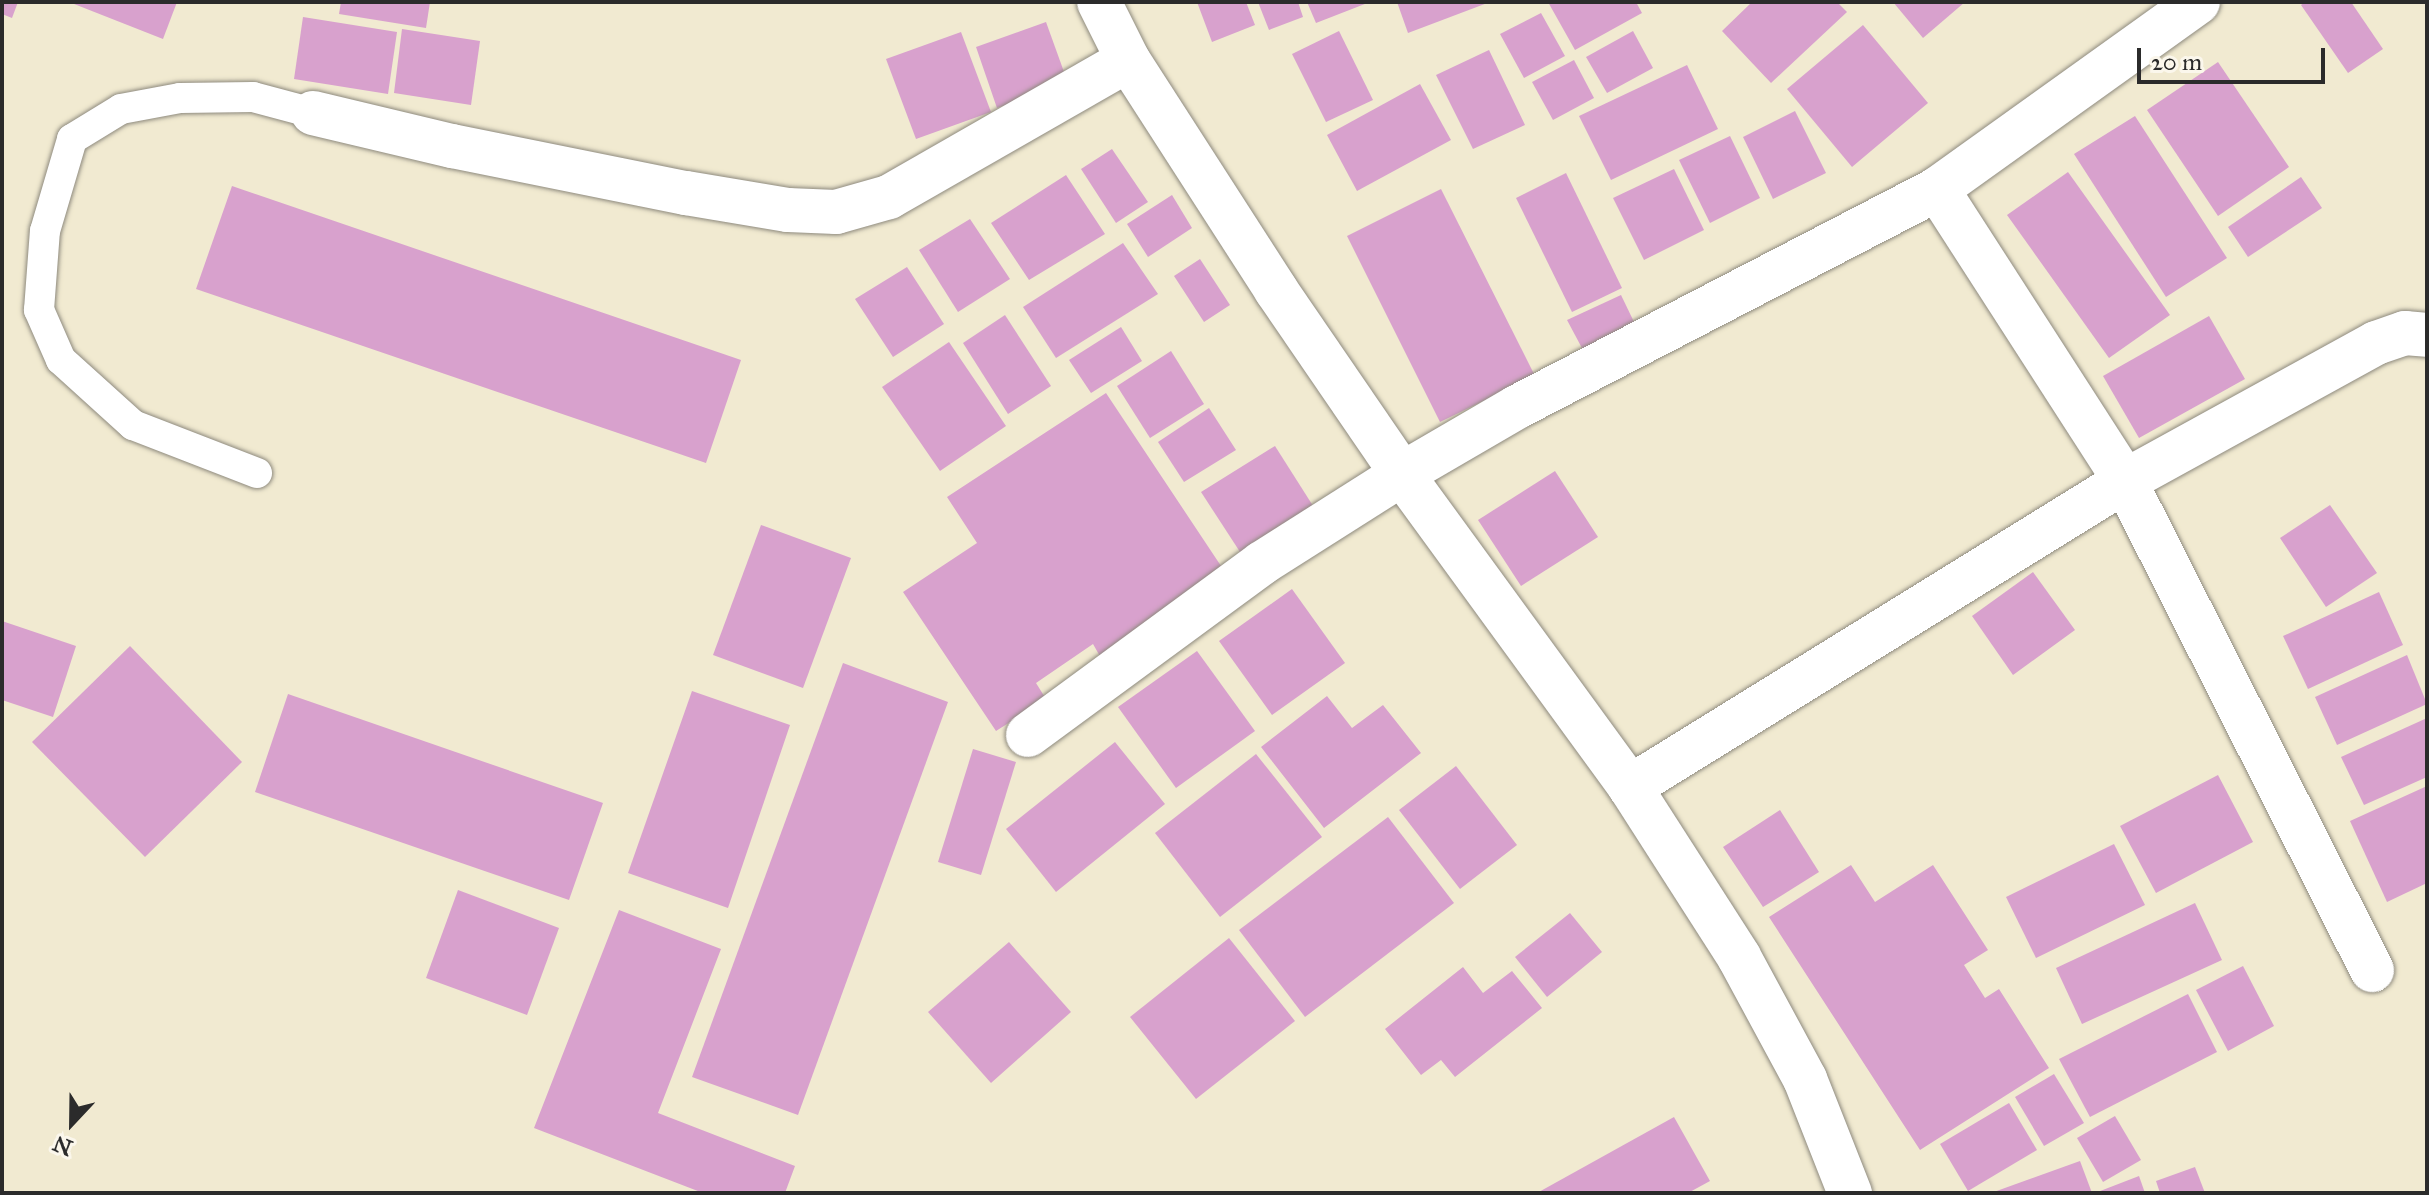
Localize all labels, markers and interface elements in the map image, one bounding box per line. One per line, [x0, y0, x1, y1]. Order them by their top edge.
scale bar [2141, 32, 2329, 82]
text: 20 m [2151, 47, 2202, 77]
north arrow [32, 1083, 112, 1163]
text: N [49, 1130, 77, 1162]

